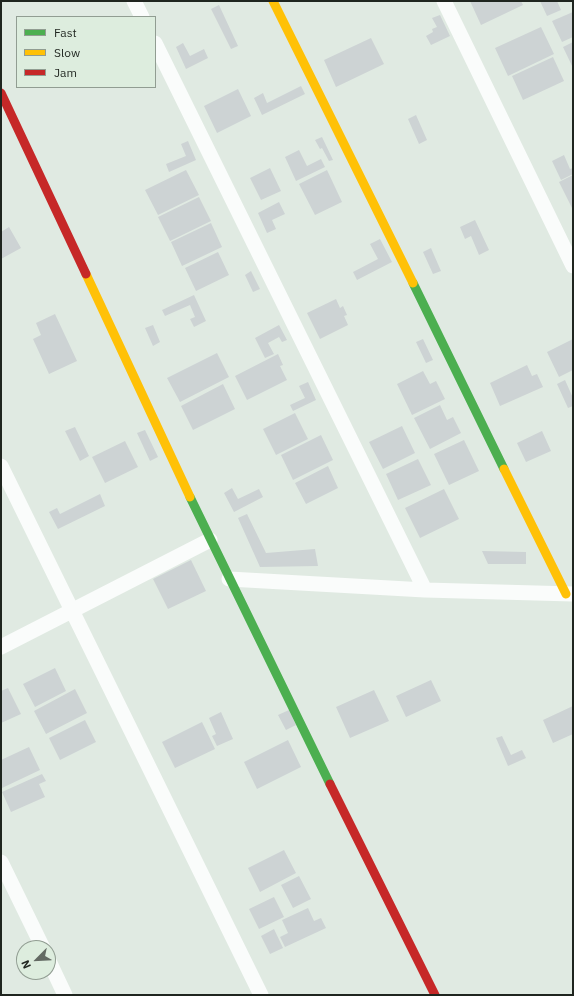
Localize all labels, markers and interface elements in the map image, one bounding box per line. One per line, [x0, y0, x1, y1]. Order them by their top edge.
legend [16, 16, 156, 88]
text: Fast [54, 25, 77, 40]
text: Slow [54, 45, 80, 60]
text: Jam [54, 65, 77, 80]
north arrow [16, 940, 56, 980]
text: N [18, 958, 34, 971]

